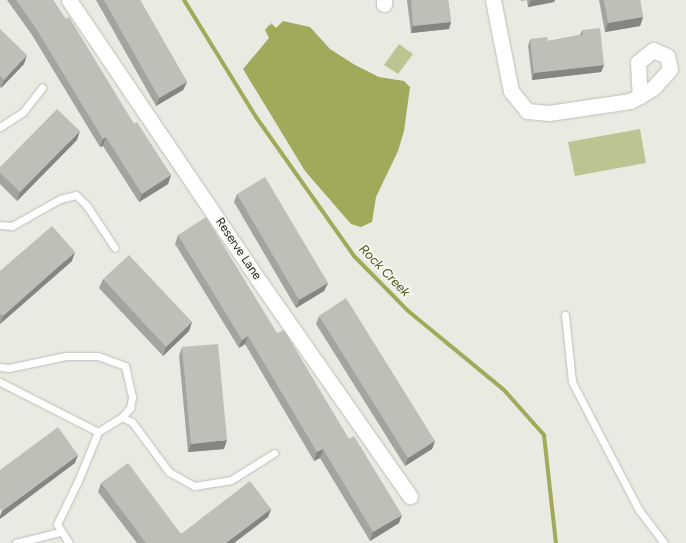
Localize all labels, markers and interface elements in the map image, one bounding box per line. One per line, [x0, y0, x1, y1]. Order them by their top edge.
street label: Reserve Lane [212, 215, 264, 283]
water label: Rock Creek [355, 242, 413, 300]

